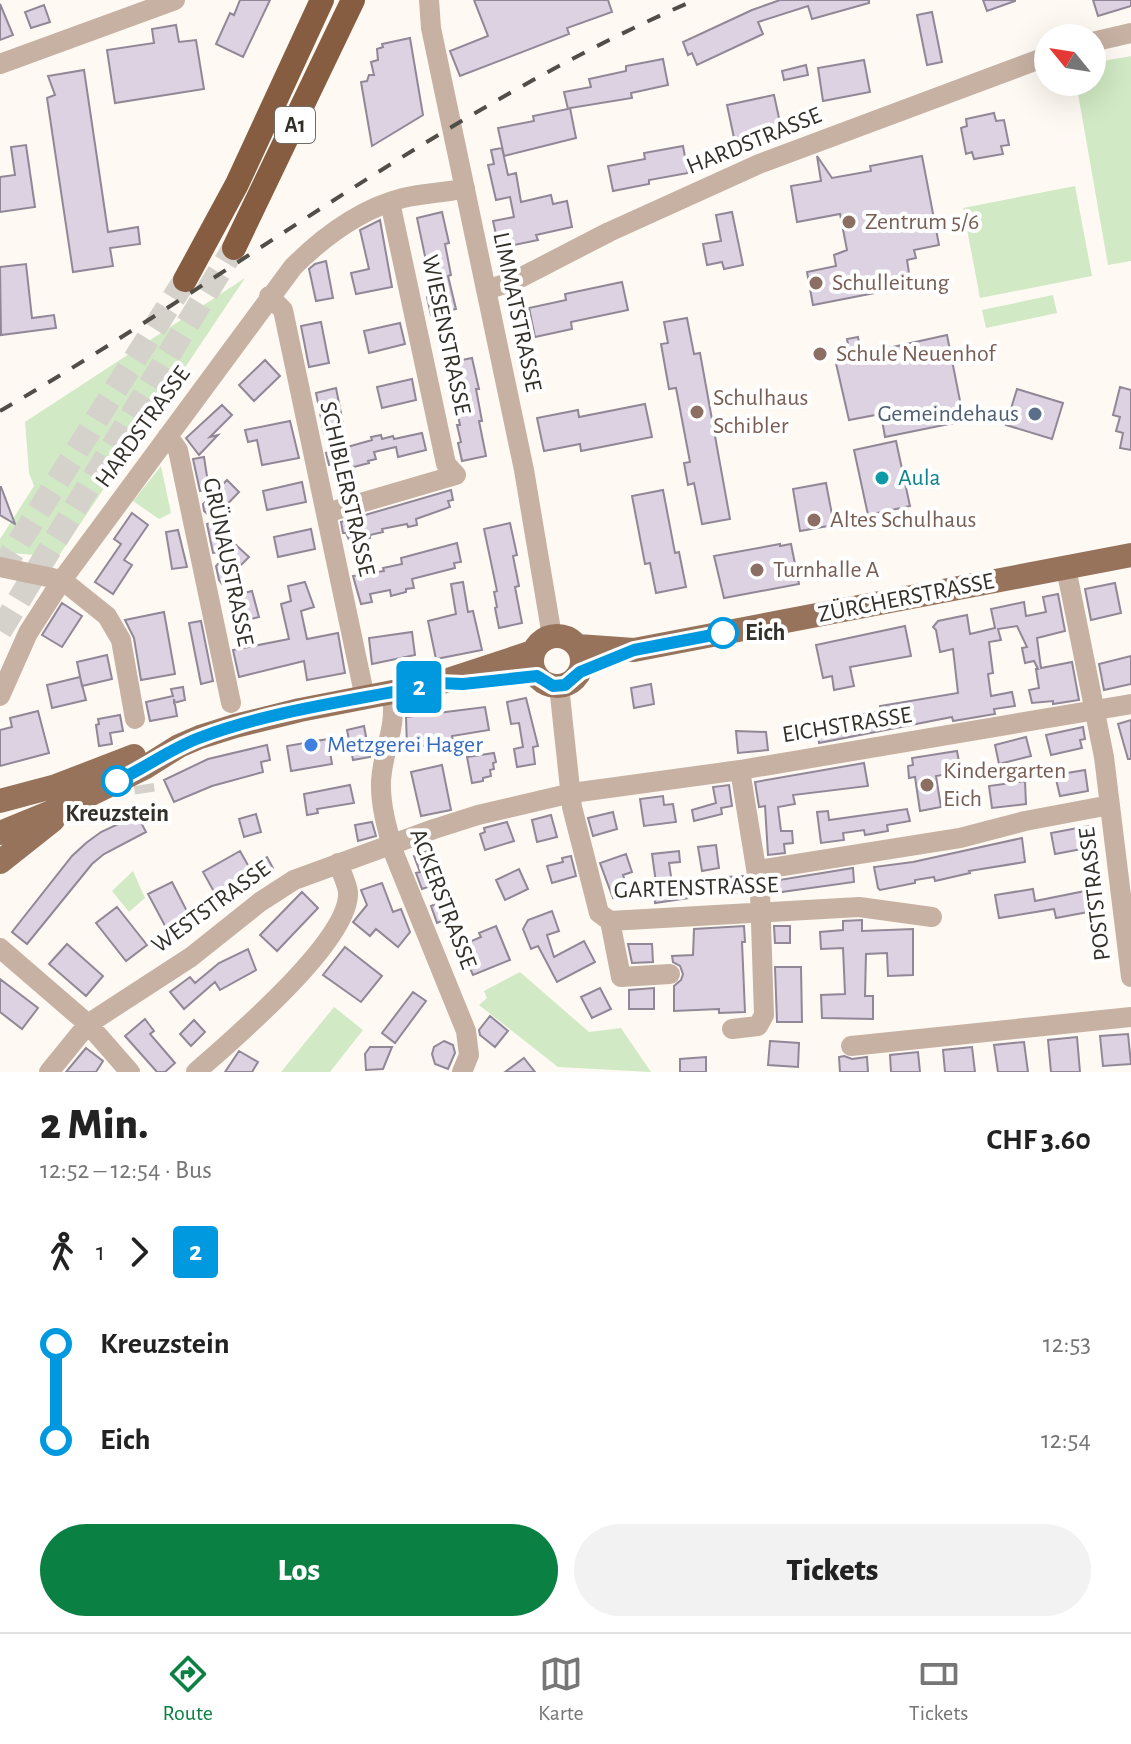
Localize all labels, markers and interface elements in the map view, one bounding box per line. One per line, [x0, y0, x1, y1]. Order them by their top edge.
north arrow [1034, 24, 1106, 96]
map controls [1034, 24, 1106, 96]
street label: HARDSTRASSE [683, 103, 825, 179]
road number: A1 [275, 107, 315, 143]
place label: Zentrum 5/6 [865, 210, 979, 234]
marker: Zentrum 5/6 [840, 213, 858, 231]
street label: LIMMATSTRASSE [488, 230, 546, 394]
street label: WIESENSTRASSE [417, 253, 475, 418]
place label: Schulleitung [832, 271, 950, 295]
marker: Schulleitung [807, 274, 825, 292]
place label: Schule Neuenhof [836, 342, 997, 366]
marker: Schule Neuenhof [811, 345, 829, 363]
street label: HARDSTRASSE [91, 362, 195, 492]
place label: Schulhaus Schibler [713, 386, 808, 438]
street label: SCHIBLERSTRASSE [315, 399, 379, 579]
place label: Gemeindehaus [877, 402, 1019, 426]
marker: Schulhaus Schibler [688, 403, 706, 421]
marker: Gemeindehaus [1026, 405, 1044, 423]
place label: Aula [898, 466, 941, 490]
marker: Aula [873, 469, 891, 487]
street label: GRÜNAUSTRASSE [198, 476, 259, 649]
place label: Altes Schulhaus [830, 508, 976, 532]
marker: Altes Schulhaus [805, 511, 823, 529]
place label: Turnhalle A [773, 558, 880, 582]
marker: Turnhalle A [748, 561, 766, 579]
street label: ZÜRCHERSTRASSE [816, 568, 996, 627]
marker: Eich [708, 618, 738, 648]
place label: Eich [745, 621, 785, 645]
line badge: 2 [393, 661, 445, 713]
text: 2 [412, 673, 426, 701]
street label: EICHSTRASSE [781, 703, 914, 747]
place label: Metzgerei Hager [327, 733, 483, 757]
marker: Metzgerei Hager [302, 736, 320, 754]
place label: Kindergarten Eich [943, 759, 1066, 811]
marker: Kreuzstein [102, 766, 132, 796]
marker: Kindergarten Eich [918, 776, 936, 794]
place label: Kreuzstein [65, 802, 169, 826]
street label: ACKERSTRASSE [405, 826, 481, 973]
street label: POSTSTRASSE [1075, 826, 1115, 962]
street label: WESTSTRASSE [148, 856, 275, 958]
street label: GARTENSTRASSE [613, 873, 779, 903]
text: 2 Min. [40, 1103, 148, 1147]
text: CHF 3.60 [986, 1125, 1091, 1155]
text: 12:52 – 12:54 · Bus [40, 1157, 212, 1183]
icon: walk [40, 1230, 84, 1274]
icon: forward [117, 1230, 161, 1274]
text: 2 [189, 1238, 202, 1266]
text: 1 [96, 1239, 105, 1265]
text: Kreuzstein [100, 1329, 230, 1359]
text: 12:53 [1043, 1331, 1091, 1357]
text: Eich [100, 1425, 151, 1455]
text: 12:54 [1041, 1427, 1091, 1453]
button: Los [40, 1524, 558, 1616]
button: Tickets [574, 1524, 1091, 1616]
tab: Route [163, 1652, 213, 1726]
tab: Karte [538, 1652, 584, 1726]
tab: Tickets [909, 1652, 968, 1726]

